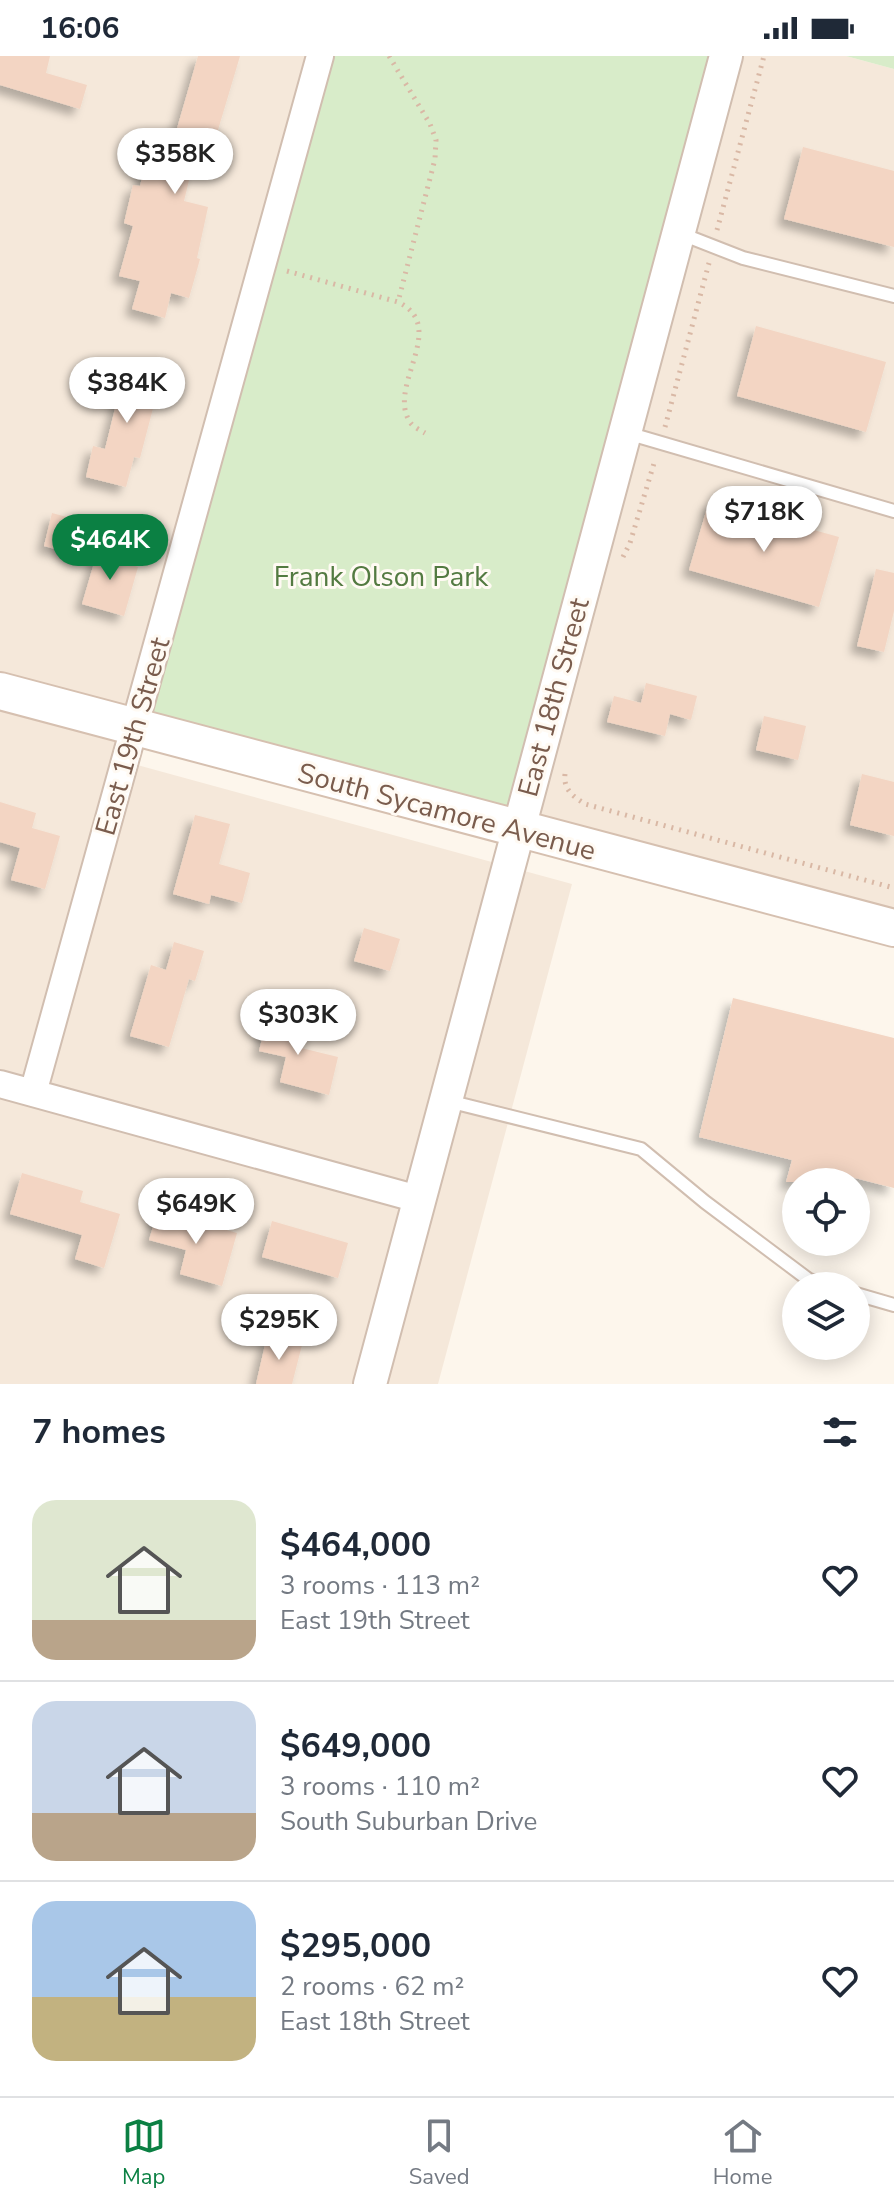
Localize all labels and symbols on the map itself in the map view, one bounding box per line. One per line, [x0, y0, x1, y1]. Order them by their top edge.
pin: $358K [119, 128, 231, 196]
pin: $384K [71, 357, 183, 425]
pin: $718K [708, 486, 820, 554]
pin: $464K [54, 514, 166, 582]
park label: Frank Olson Park [274, 558, 489, 596]
street label: East 18th Street [509, 594, 599, 801]
street label: East 19th Street [87, 633, 179, 840]
street label: South Sycamore Avenue [294, 754, 600, 870]
pin: $303K [242, 989, 354, 1057]
pin: $649K [140, 1178, 252, 1246]
pin: $295K [223, 1294, 335, 1362]

